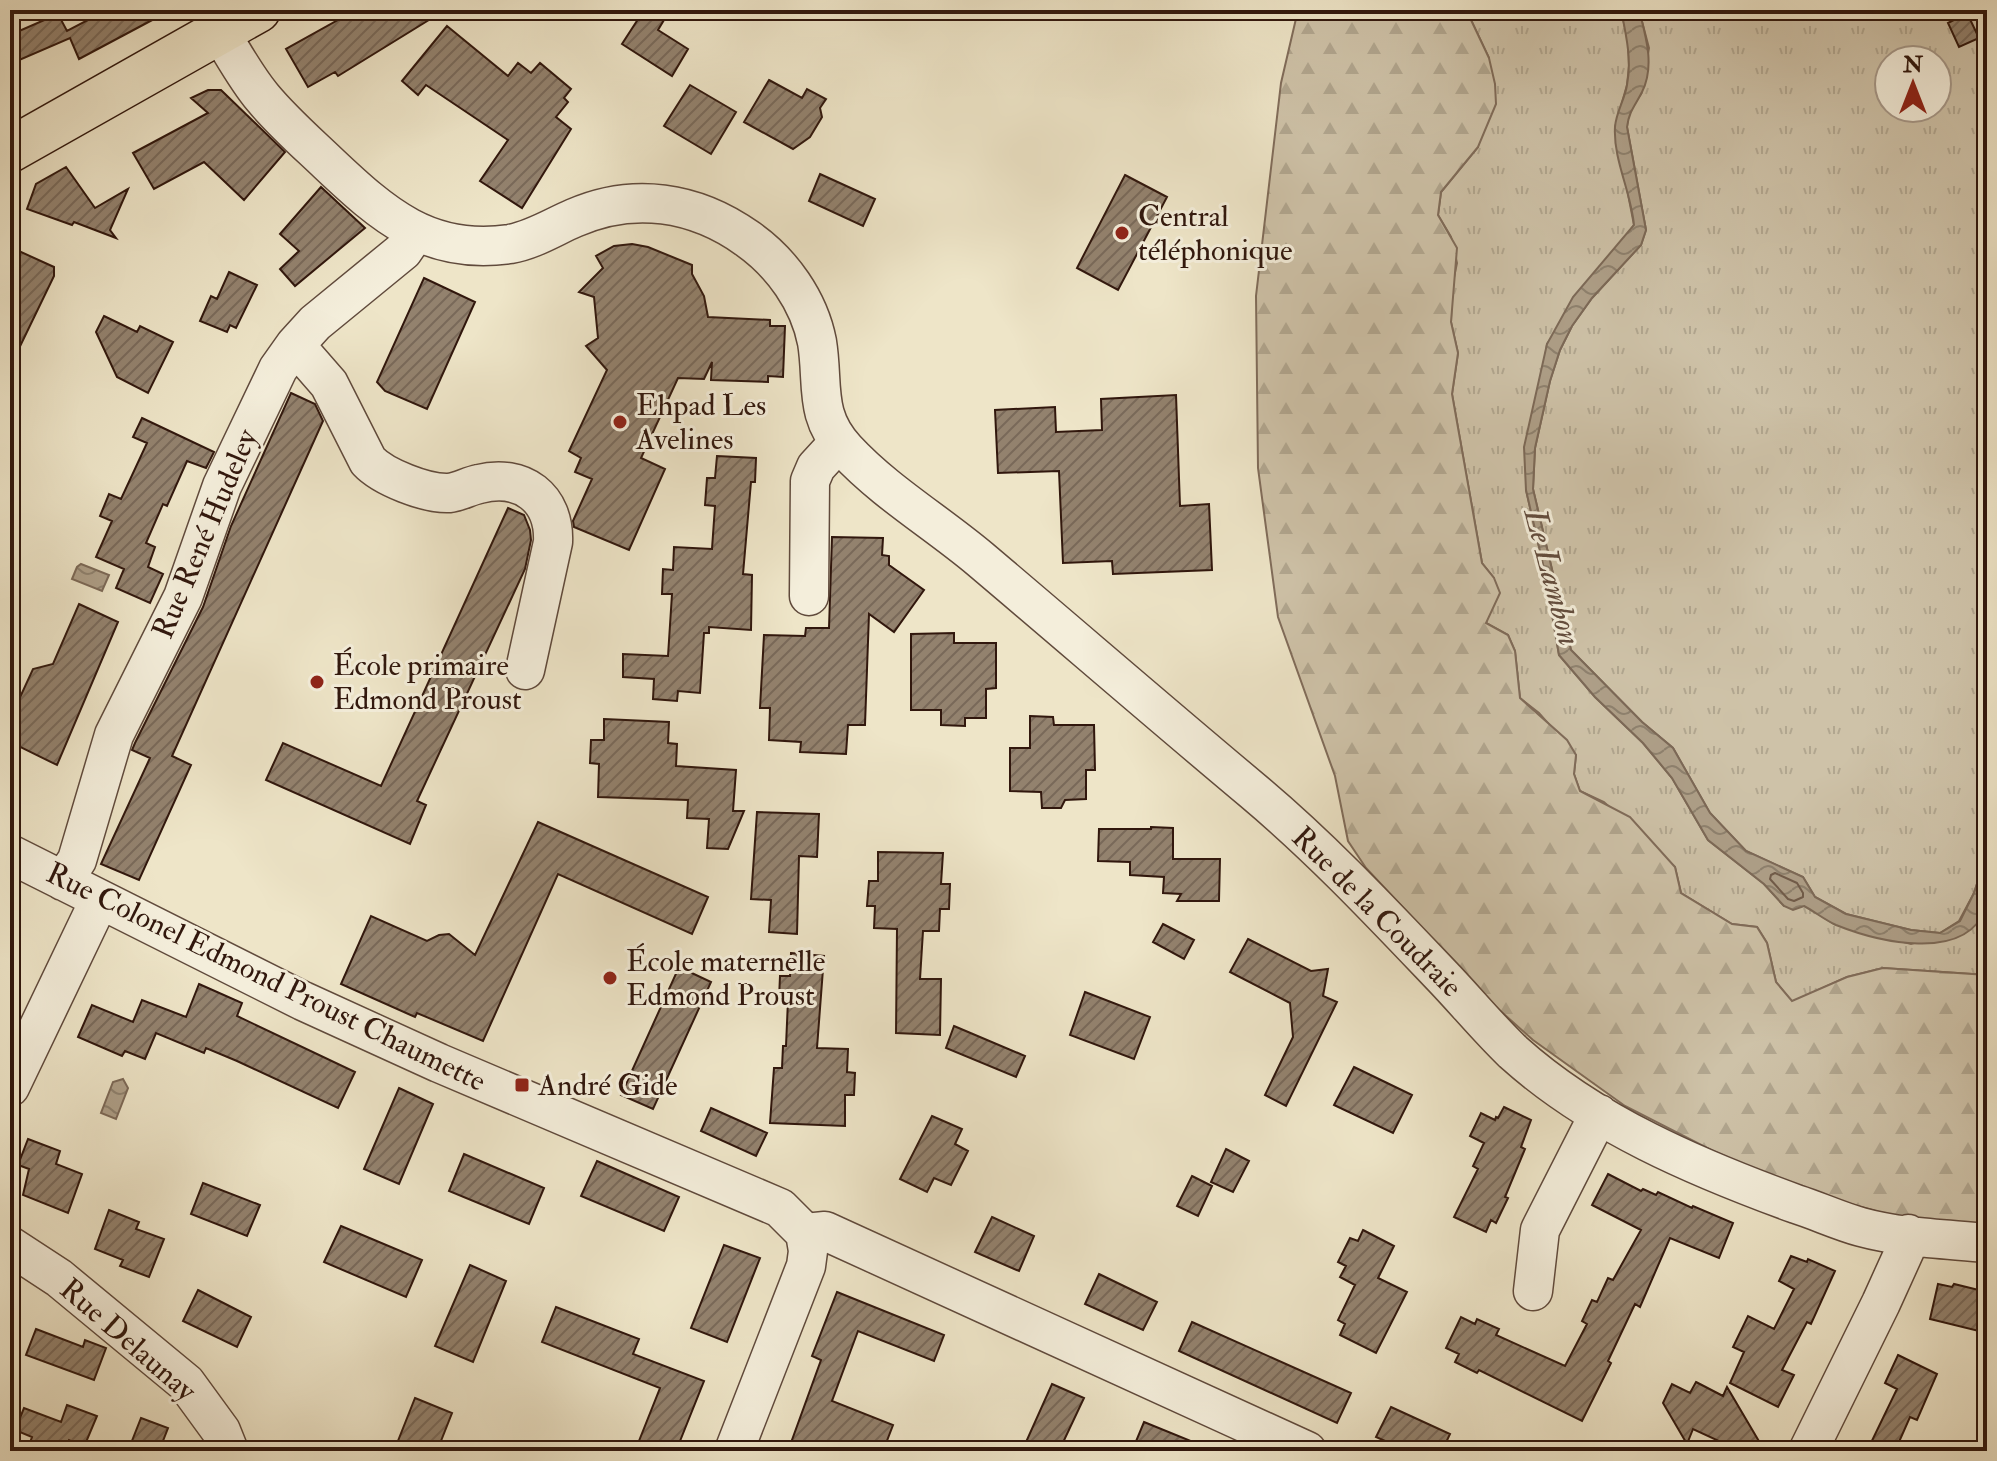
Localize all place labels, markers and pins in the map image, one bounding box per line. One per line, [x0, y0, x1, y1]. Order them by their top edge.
place label: Central téléphonique [1138, 198, 1293, 269]
marker: Central téléphonique [1113, 224, 1131, 242]
place label: Ehpad Les Avelines [635, 387, 766, 458]
marker: Ehpad Les Avelines [611, 413, 629, 431]
place label: École primaire Edmond Proust [333, 646, 522, 718]
marker: École primaire Edmond Proust [308, 673, 326, 691]
place label: École maternelle Edmond Proust [626, 942, 825, 1014]
marker: École maternelle Edmond Proust [601, 969, 619, 987]
place label: André Gide [537, 1067, 678, 1104]
marker: André Gide [513, 1076, 531, 1094]

